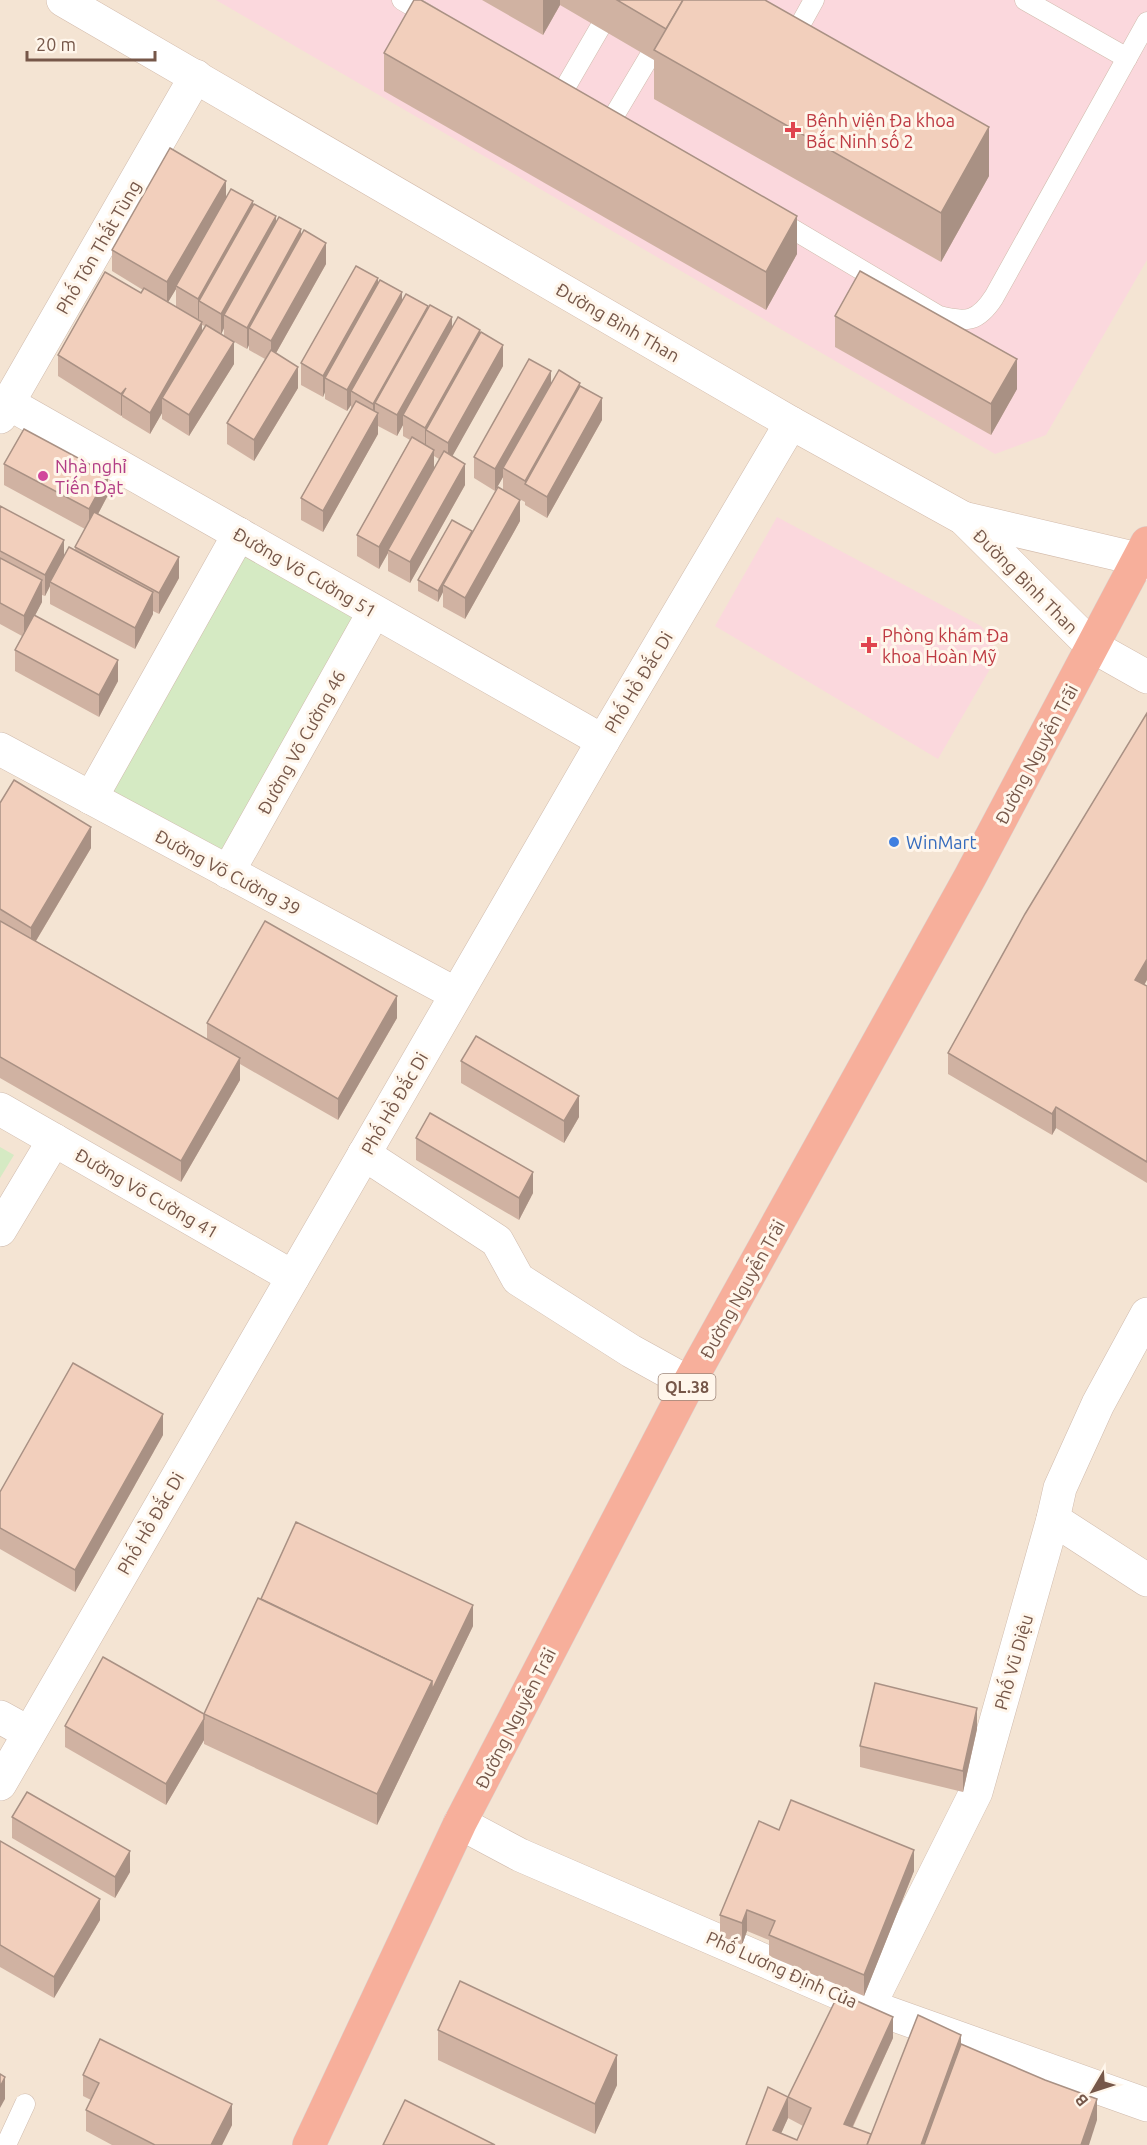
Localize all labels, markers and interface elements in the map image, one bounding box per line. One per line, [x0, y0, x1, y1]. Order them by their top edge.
scale bar [27, 24, 154, 62]
text: 20 m [36, 34, 76, 54]
place label: Bệnh viện Đa khoa Bắc Ninh số 2 [806, 110, 955, 151]
marker: Bệnh viện Đa khoa Bắc Ninh số 2 [784, 121, 802, 139]
street label: Phố Tôn Thất Tùng [50, 175, 144, 317]
street label: Đường Bình Than [553, 279, 683, 365]
place label: Nhà nghỉ Tiến Đạt [55, 456, 126, 497]
marker: Nhà nghỉ Tiến Đạt [36, 469, 50, 483]
street label: Đường Võ Cường 51 [230, 523, 380, 621]
street label: Đường Bình Than [970, 525, 1082, 637]
place label: Phòng khám Đa khoa Hoàn Mỹ [882, 625, 1009, 666]
street label: Phố Hồ Đắc Di [598, 626, 676, 736]
marker: Phòng khám Đa khoa Hoàn Mỹ [860, 636, 878, 654]
street label: Đường Võ Cường 46 [253, 667, 349, 817]
street label: Đường Nguyễn Trãi [989, 680, 1081, 827]
street label: Đường Võ Cường 39 [152, 825, 304, 919]
place label: WinMart [906, 832, 976, 852]
marker: WinMart [887, 835, 901, 849]
street label: Phố Hồ Đắc Di [355, 1047, 431, 1158]
street label: Đường Võ Cường 41 [72, 1144, 222, 1242]
street label: Đường Nguyễn Trãi [694, 1215, 788, 1362]
road number: QL.38 [658, 1374, 716, 1400]
street label: Phố Hồ Đắc Di [111, 1467, 187, 1578]
street label: Phố Vũ Diệu [987, 1611, 1036, 1712]
street label: Đường Nguyễn Trãi [469, 1643, 559, 1792]
street label: Phố Lương Định Của [703, 1924, 862, 2011]
north arrow [1063, 2061, 1123, 2121]
text: B [1071, 2091, 1092, 2110]

